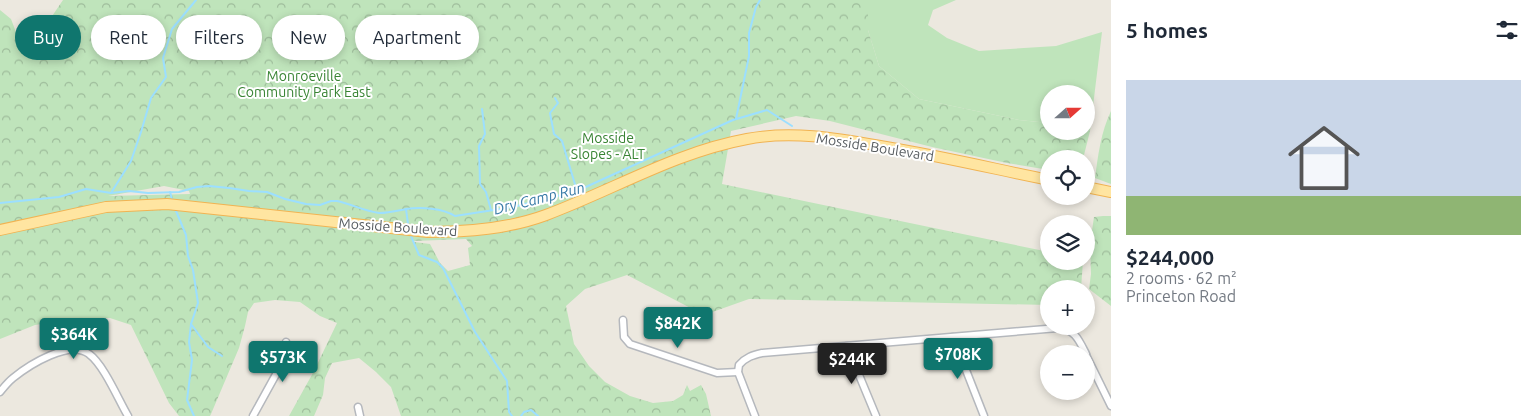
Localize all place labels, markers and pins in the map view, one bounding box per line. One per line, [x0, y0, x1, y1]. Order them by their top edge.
pin: $842K [643, 306, 713, 349]
pin: $364K [39, 318, 109, 360]
pin: $708K [923, 338, 993, 380]
pin: $573K [248, 340, 318, 383]
pin: $244K [817, 342, 887, 385]

